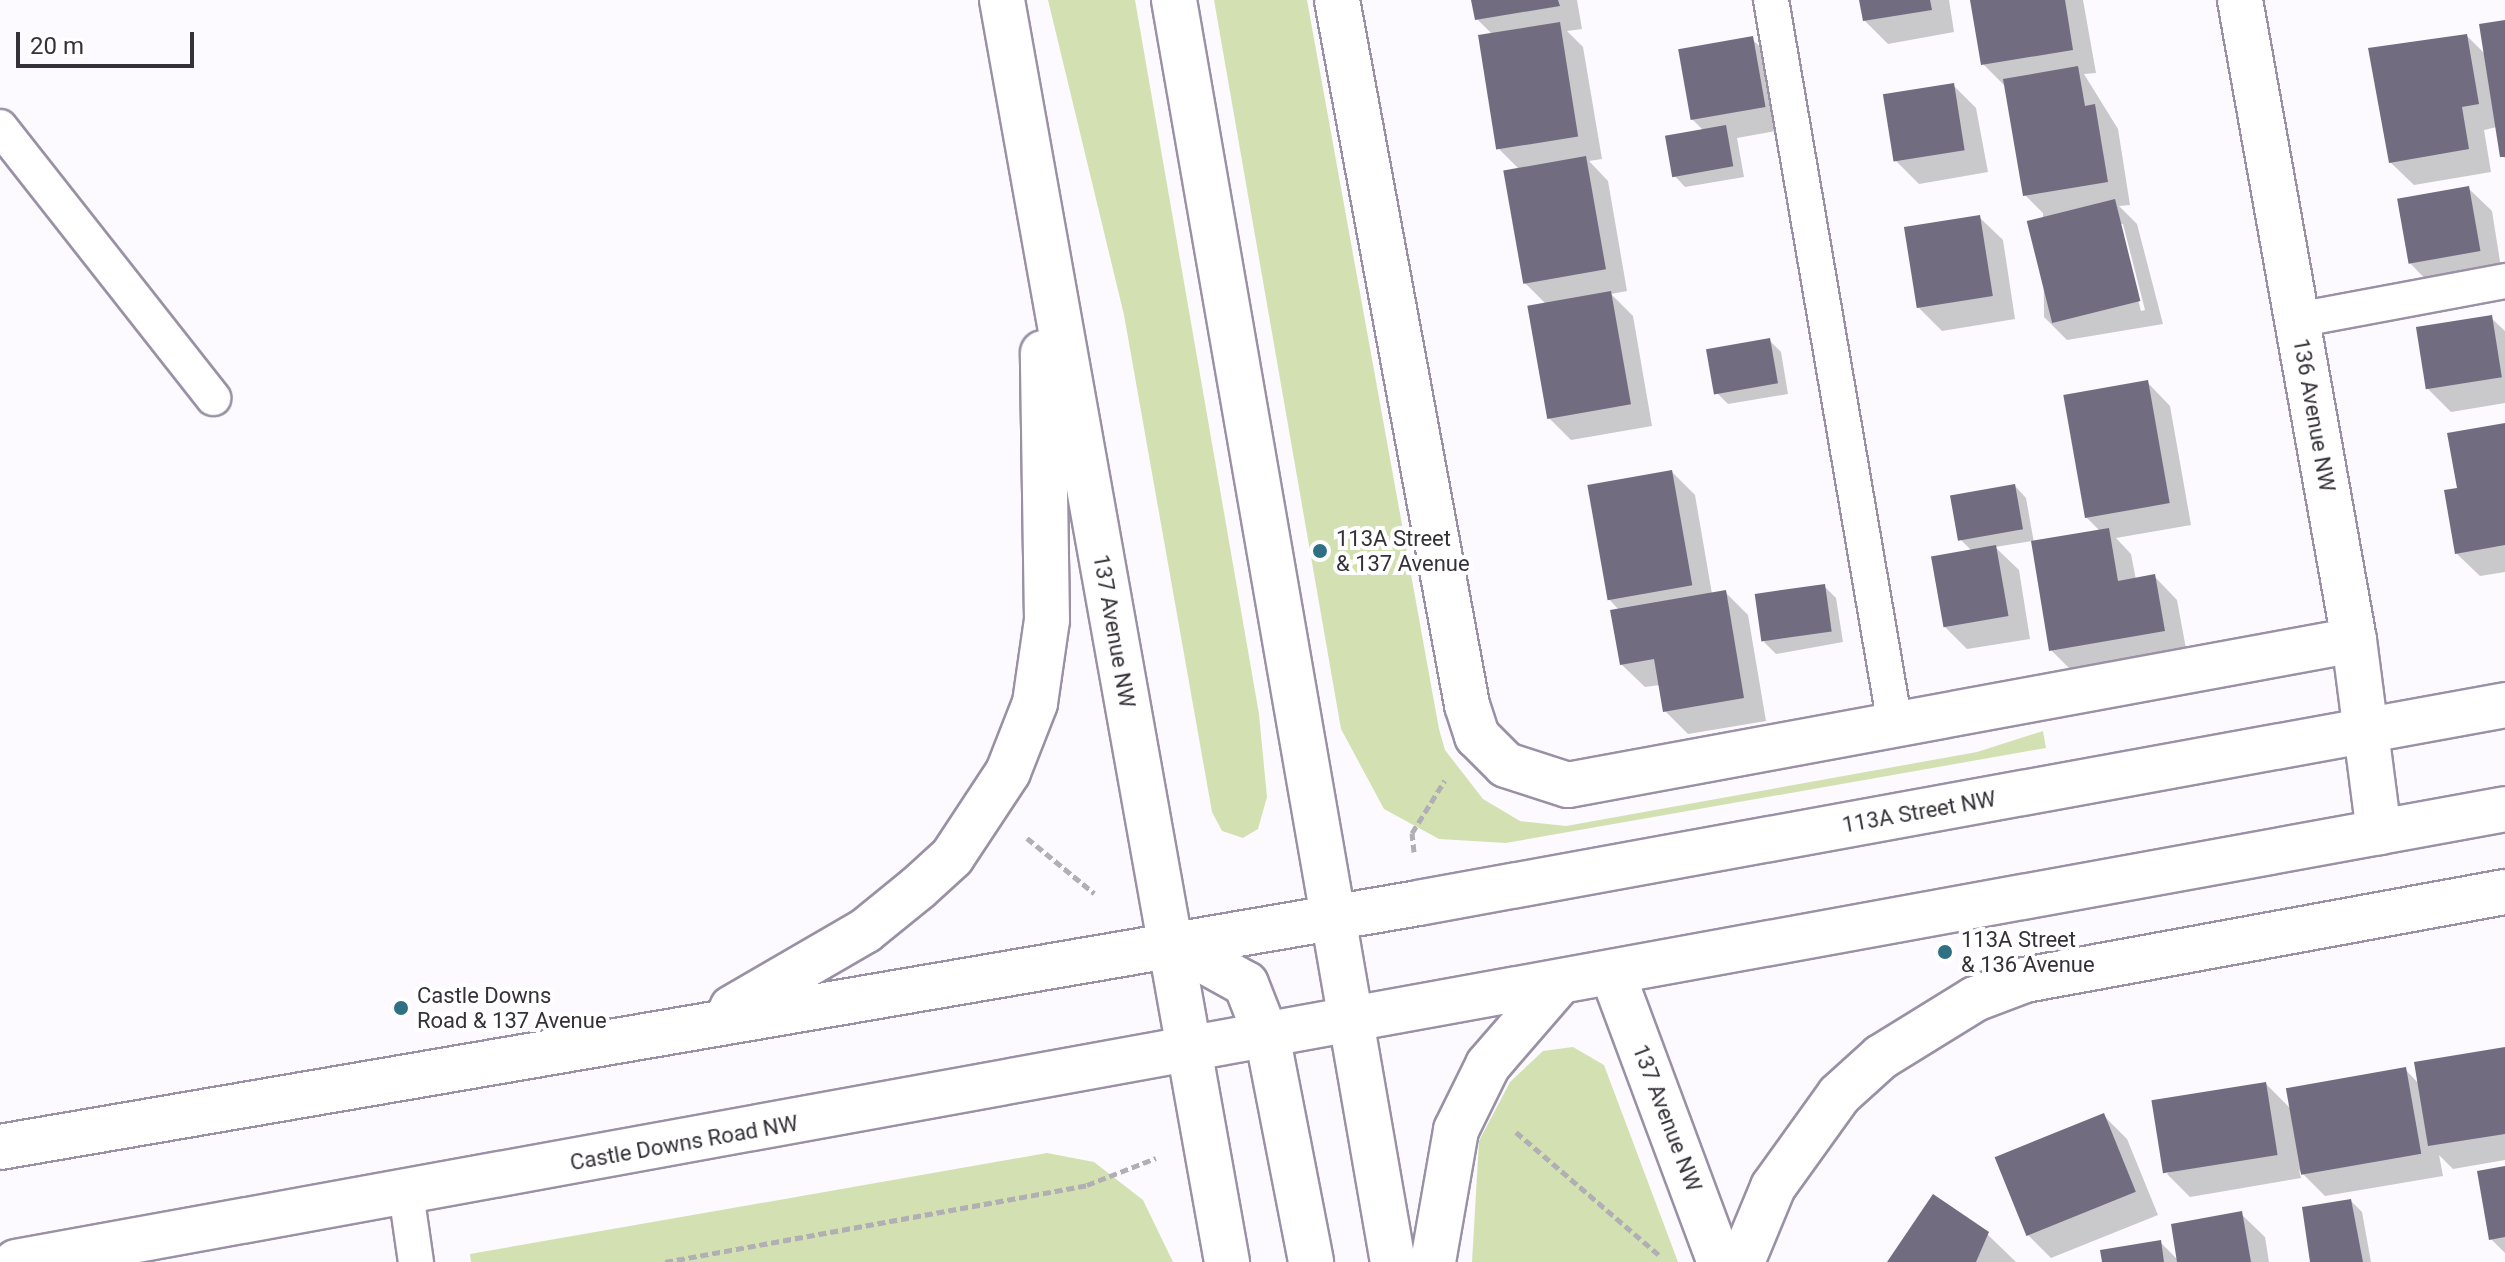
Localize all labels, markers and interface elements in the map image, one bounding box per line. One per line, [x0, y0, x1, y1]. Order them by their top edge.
scale bar [20, 16, 198, 66]
text: 20 m [30, 32, 84, 60]
street label: 136 Avenue NW [2288, 336, 2340, 494]
place label: 113A Street & 137 Avenue [1336, 525, 1470, 576]
marker: 113A Street & 137 Avenue [1311, 542, 1329, 560]
street label: 137 Avenue NW [1088, 552, 1140, 710]
street label: 113A Street NW [1840, 785, 1998, 839]
place label: 113A Street & 136 Avenue [1961, 926, 2095, 978]
marker: 113A Street & 136 Avenue [1936, 943, 1954, 961]
place label: Castle Downs Road & 137 Avenue [417, 982, 607, 1034]
marker: Castle Downs Road & 137 Avenue [392, 999, 410, 1017]
street label: 137 Avenue NW [1627, 1041, 1707, 1195]
street label: Castle Downs Road NW [568, 1110, 800, 1176]

